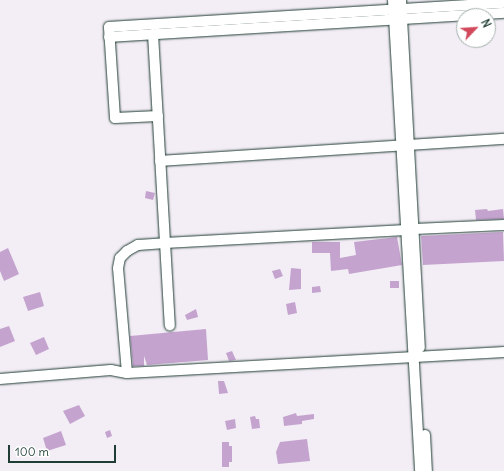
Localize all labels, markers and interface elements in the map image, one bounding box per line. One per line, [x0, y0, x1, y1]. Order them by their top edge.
north arrow [456, 8, 496, 48]
text: N [478, 17, 494, 30]
scale bar [10, 437, 118, 463]
text: 100 m [15, 444, 49, 459]

